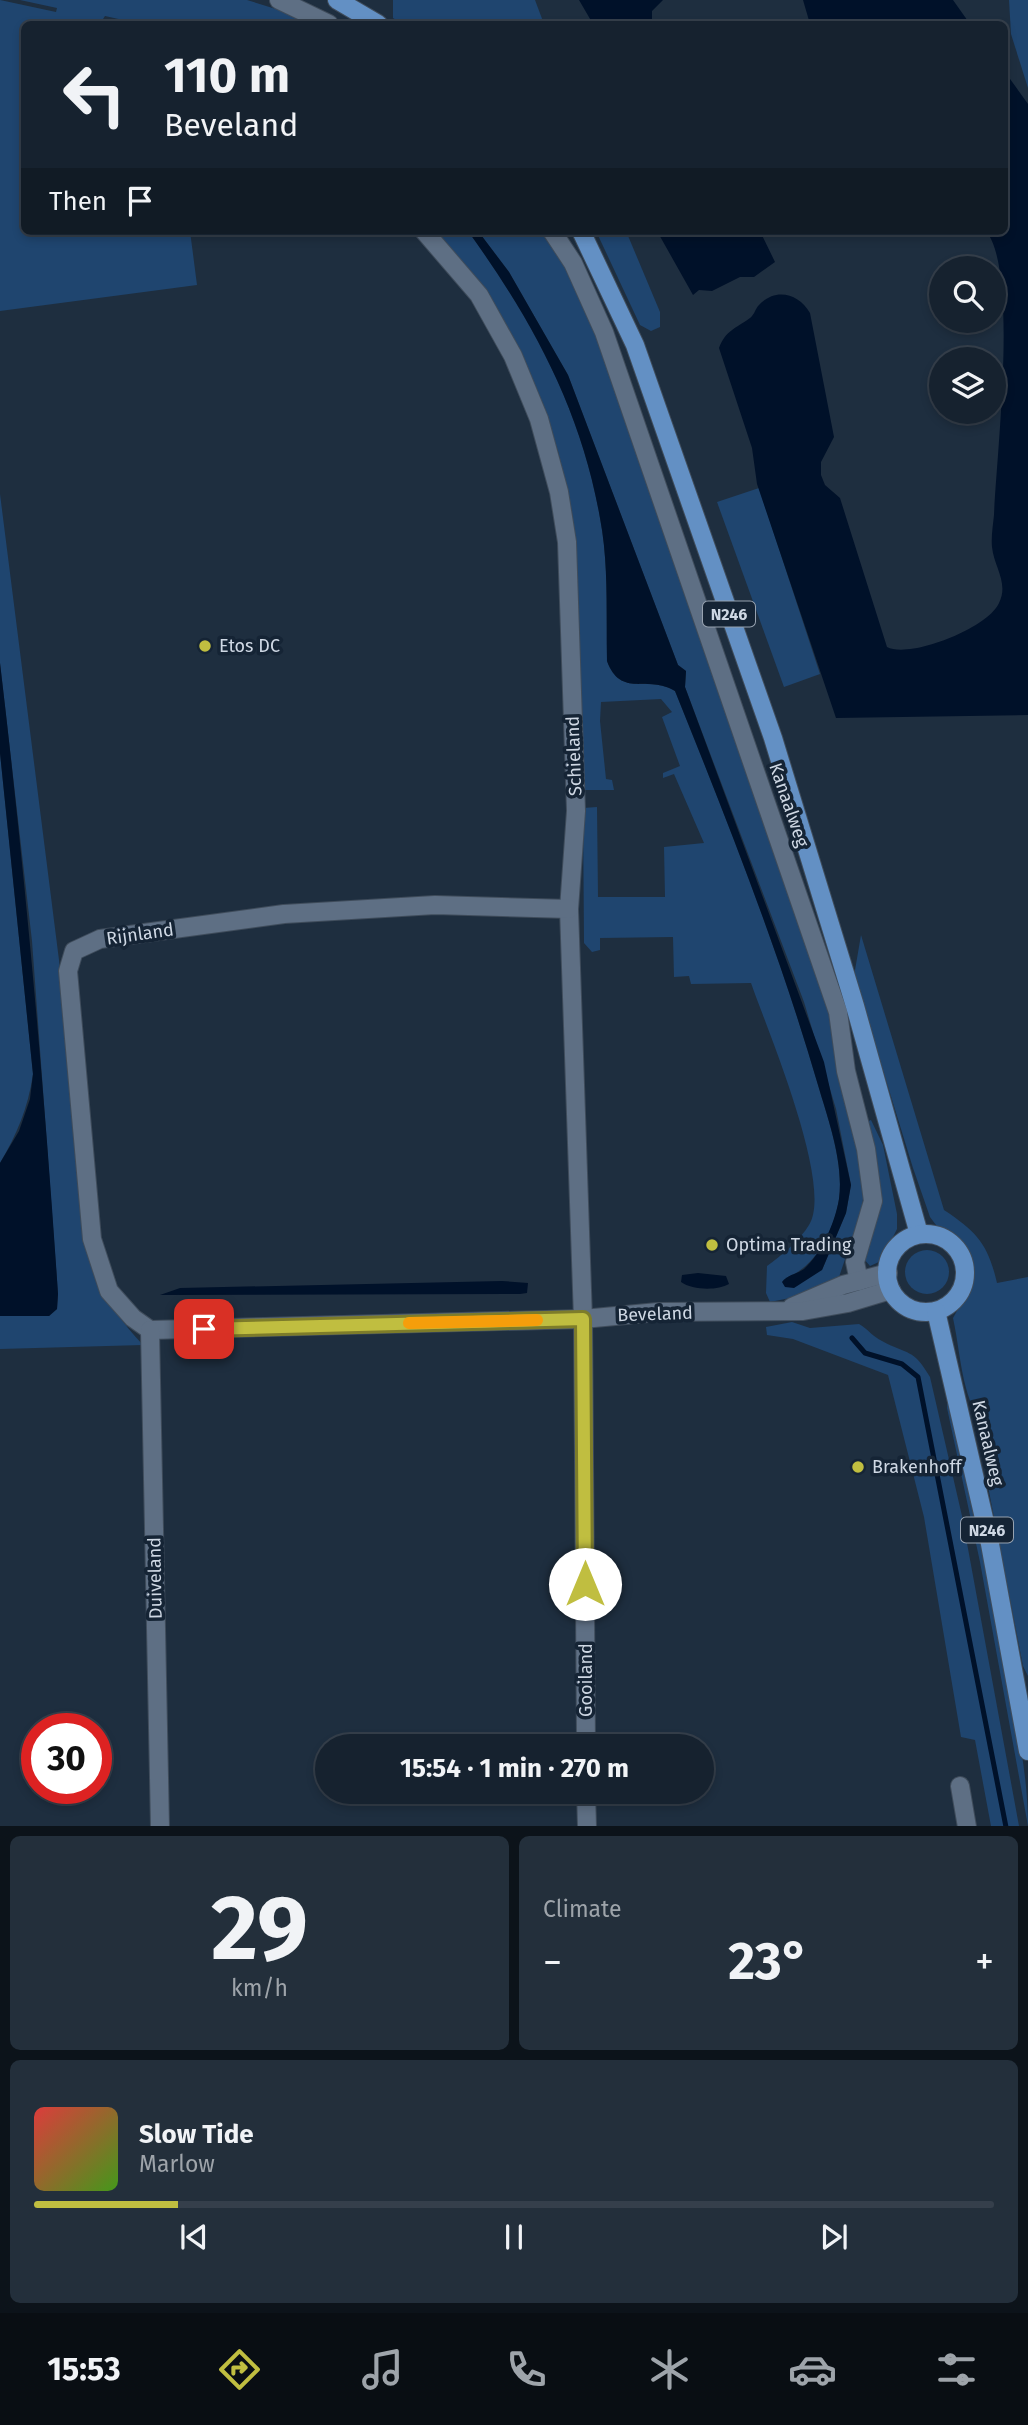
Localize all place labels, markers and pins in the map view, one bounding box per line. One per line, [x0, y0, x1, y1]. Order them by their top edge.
place label: Etos DC [219, 635, 280, 657]
marker: Etos DC [197, 638, 213, 654]
place label: Optima Trading [726, 1234, 852, 1256]
marker: Optima Trading [704, 1237, 720, 1253]
pin [174, 1299, 234, 1359]
place label: Brakenhoff [872, 1456, 964, 1478]
marker: Brakenhoff [850, 1459, 866, 1475]

